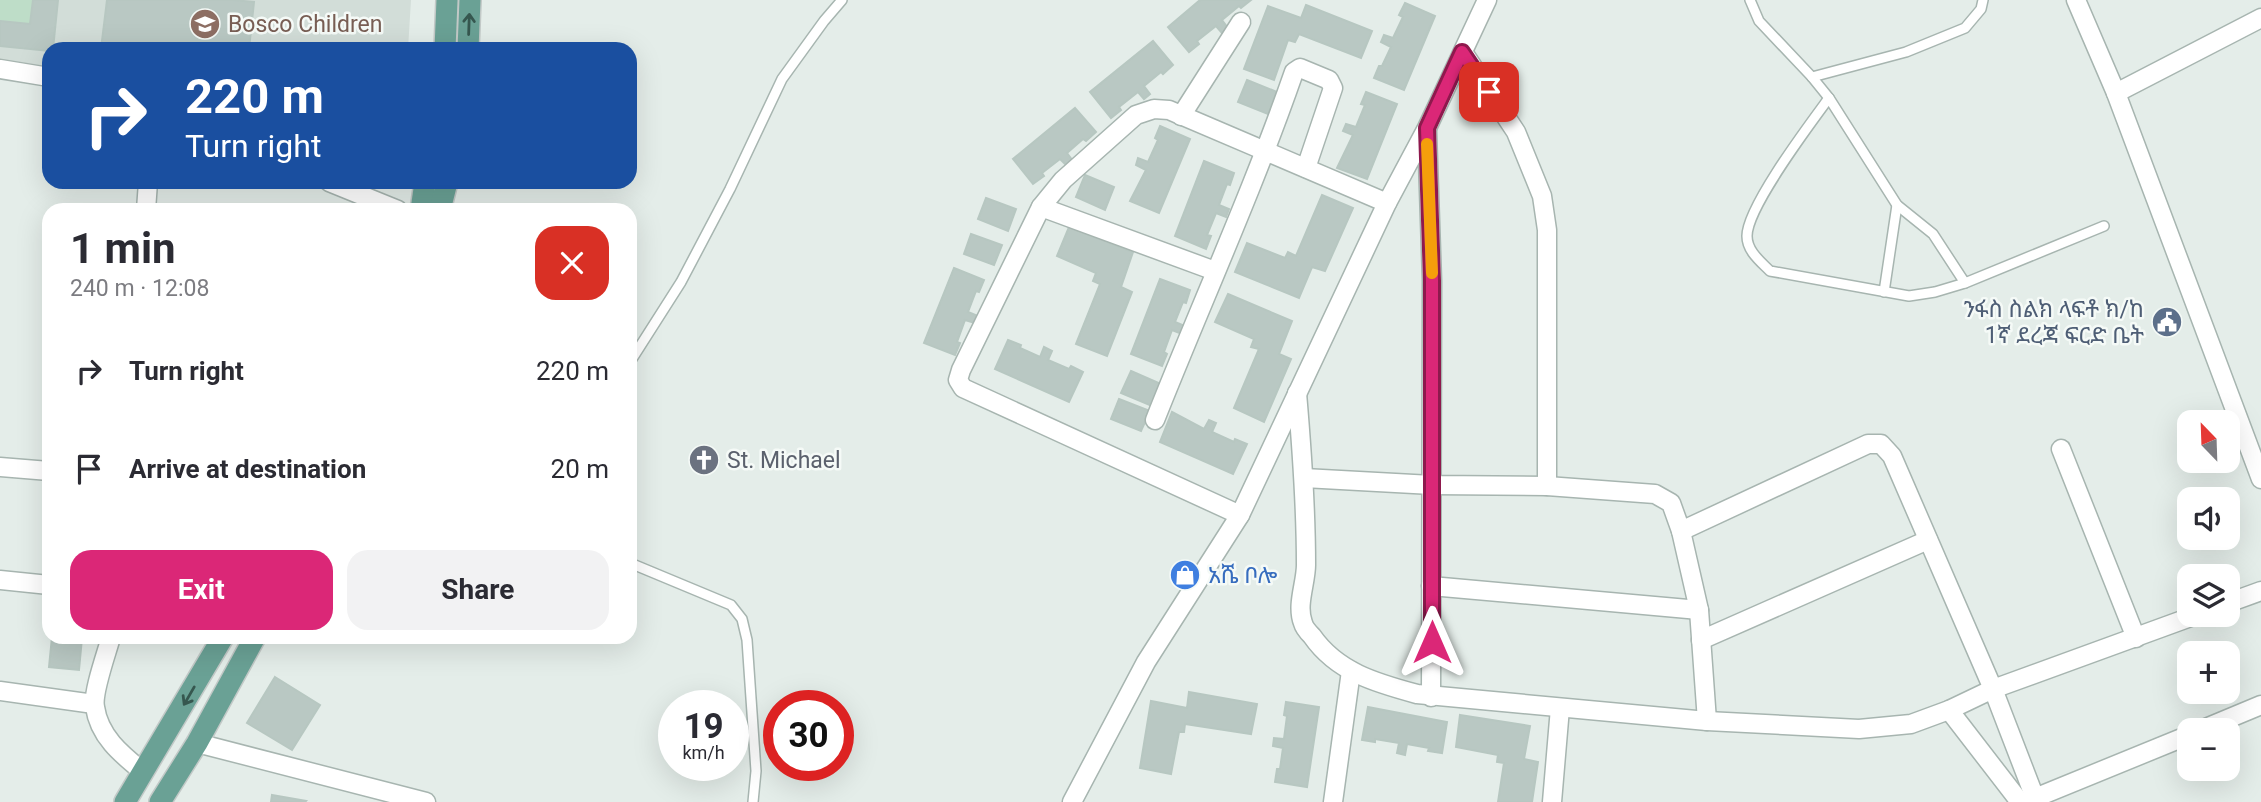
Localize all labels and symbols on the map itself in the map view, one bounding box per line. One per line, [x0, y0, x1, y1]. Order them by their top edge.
school or university icon: Bosco Children [188, 7, 222, 41]
place label: Bosco Children [228, 11, 382, 38]
one-way arrow [463, 13, 476, 36]
pin [1459, 62, 1519, 122]
place label: ንፋስ ስልክ ላፍቶ ክ/ከ 1ኛ ደረጃ ፍርድ ቤት [1964, 296, 2144, 349]
public building icon: ንፋስ ስልክ ላፍቶ ክ/ከ 1ኛ ደረጃ ፍርድ ቤት [2150, 305, 2184, 339]
north arrow [2177, 410, 2240, 472]
church icon: St. Michael [687, 443, 721, 477]
place label: St. Michael [727, 447, 841, 474]
shop icon: አሼ ቦሎ [1168, 558, 1202, 592]
place label: አሼ ቦሎ [1208, 562, 1278, 589]
position arrow [1395, 605, 1469, 679]
one-way arrow [181, 686, 195, 706]
speed limit sign: 30 [763, 690, 854, 781]

